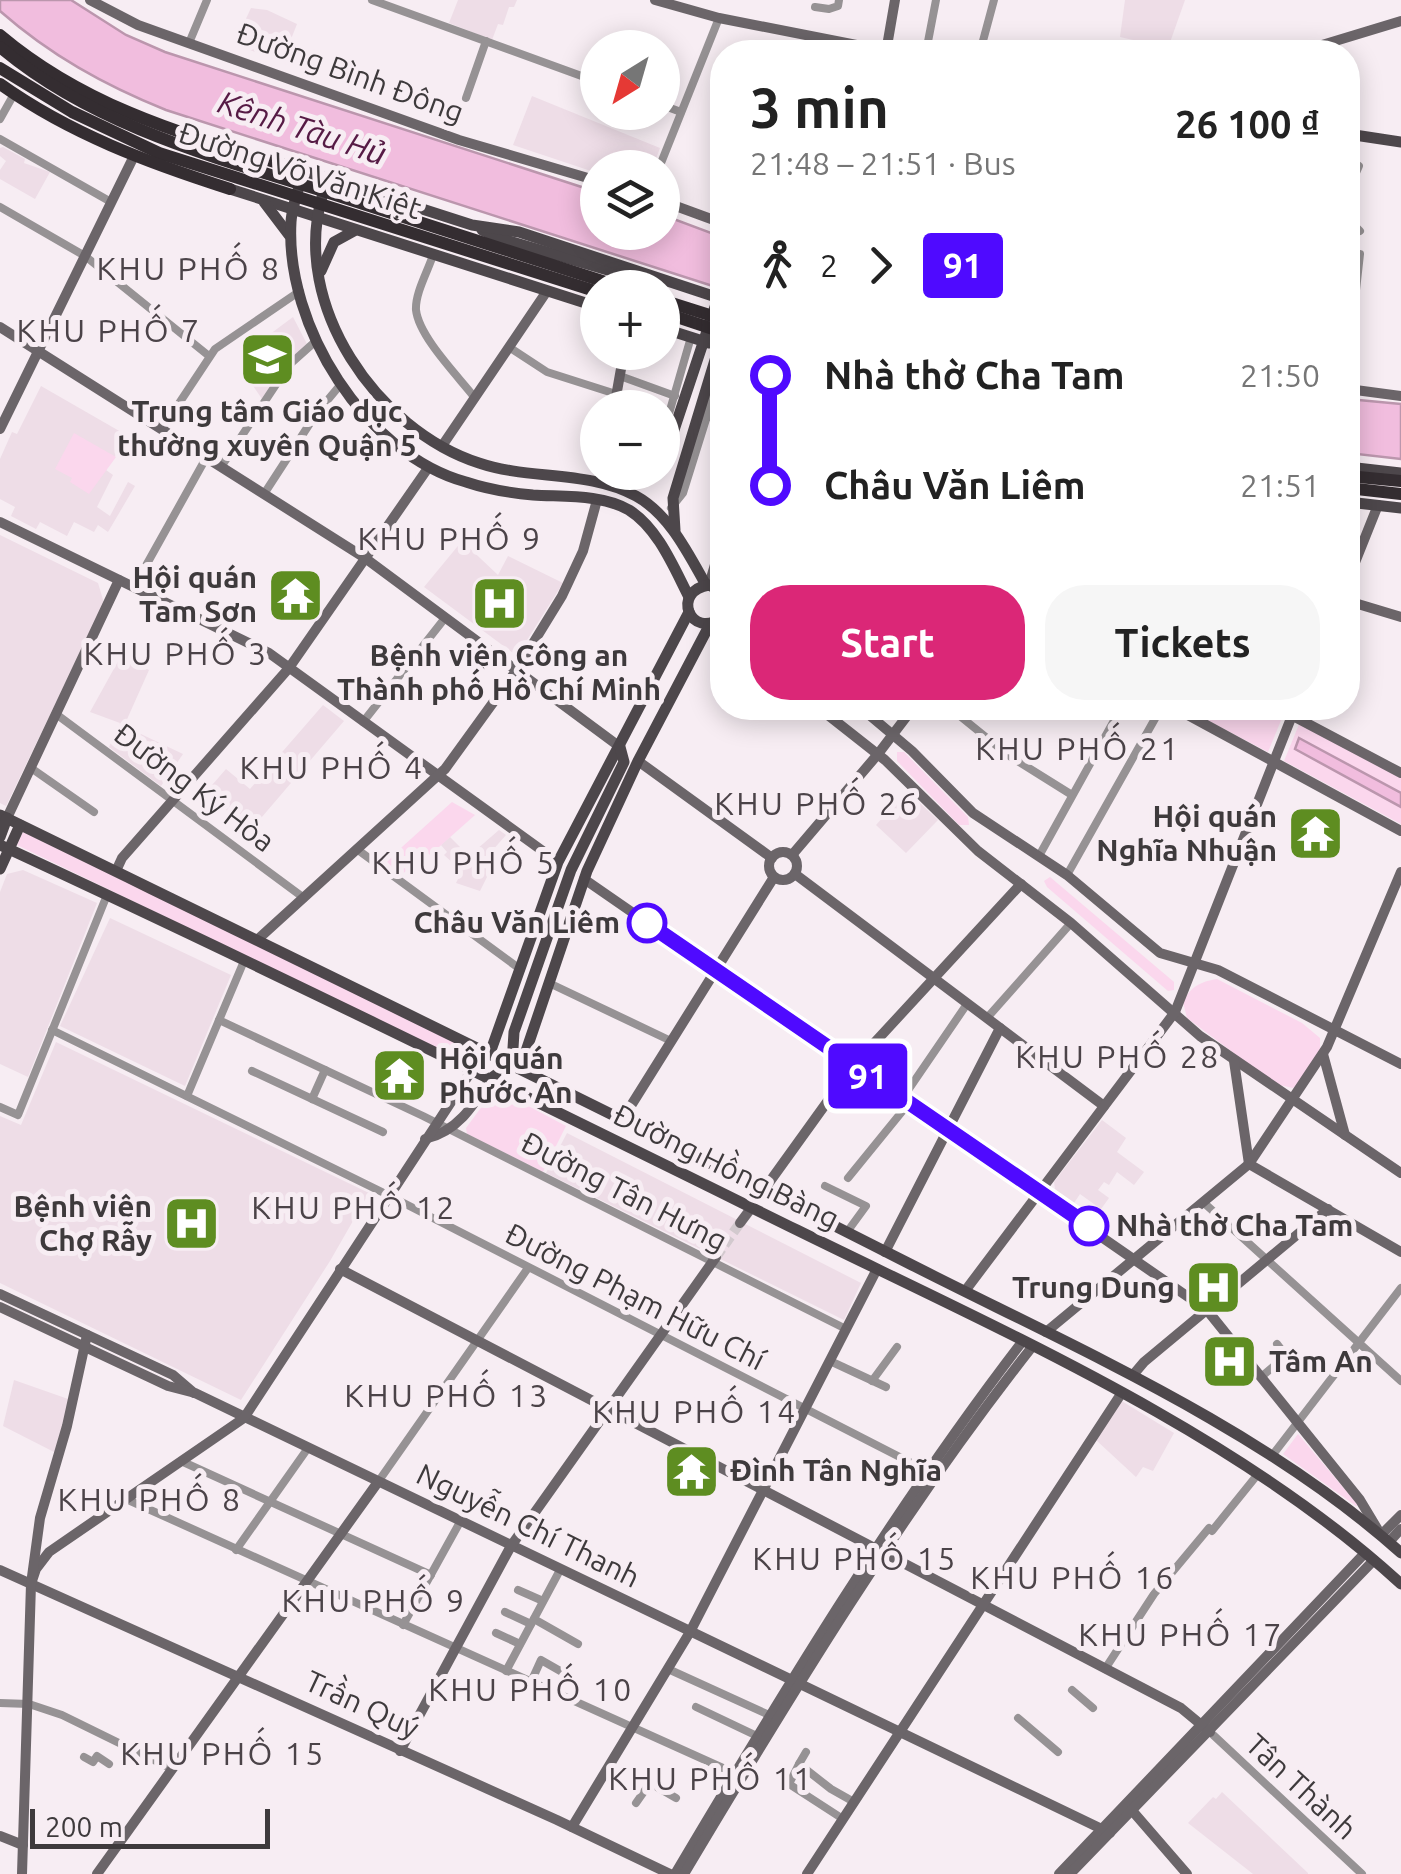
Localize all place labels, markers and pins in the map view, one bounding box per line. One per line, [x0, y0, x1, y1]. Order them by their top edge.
school or university icon: Trung tâm Giáo dục thường xuyên Quận 5 [237, 330, 297, 390]
place label: Trung tâm Giáo dục thường xuyên Quận 5 [117, 394, 417, 462]
place label: Hội quán Tam Sơn [132, 560, 257, 628]
temple icon: Hội quán Tam Sơn [266, 565, 326, 625]
hospital icon: Bệnh viện Công an Thành phố Hồ Chí Minh [469, 574, 529, 634]
place label: Bệnh viện Công an Thành phố Hồ Chí Minh [337, 638, 661, 706]
place label: Hội quán Nghĩa Nhuận [1096, 799, 1277, 867]
temple icon: Hội quán Nghĩa Nhuận [1286, 804, 1346, 864]
marker: Châu Văn Liêm [628, 904, 666, 942]
place label: Châu Văn Liêm [413, 905, 620, 939]
place label: Hội quán Phước An [439, 1041, 573, 1109]
temple icon: Hội quán Phước An [370, 1046, 430, 1106]
place label: Bệnh viện Chợ Rẫy [13, 1189, 152, 1257]
hospital icon: Bệnh viện Chợ Rẫy [161, 1194, 221, 1254]
marker: Nhà thờ Cha Tam [1070, 1207, 1108, 1245]
place label: Nhà thờ Cha Tam [1116, 1208, 1353, 1242]
hospital icon: Trung Dung [1184, 1258, 1244, 1318]
place label: Trung Dung [1012, 1270, 1175, 1304]
hospital icon: Tâm An [1200, 1332, 1260, 1392]
place label: Tâm An [1269, 1344, 1373, 1378]
temple icon: Đình Tân Nghĩa [661, 1441, 721, 1501]
place label: Đình Tân Nghĩa [730, 1453, 942, 1487]

